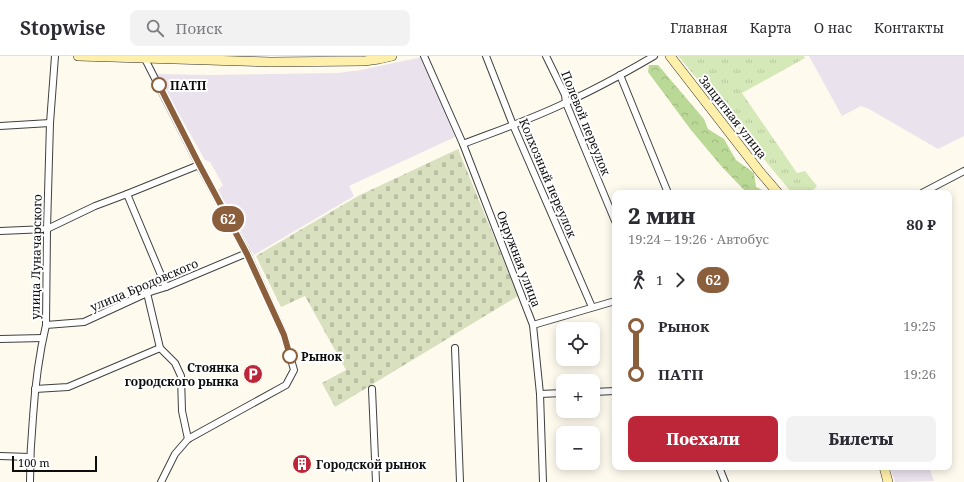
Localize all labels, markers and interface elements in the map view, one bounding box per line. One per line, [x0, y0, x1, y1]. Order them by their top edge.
search box [130, 10, 410, 46]
text: Stopwise [20, 15, 106, 41]
icon: search [144, 17, 166, 39]
text: Поиск [176, 18, 222, 38]
text: Главная [670, 18, 728, 37]
text: Карта [750, 18, 792, 37]
text: О нас [814, 18, 852, 37]
text: Контакты [874, 18, 944, 37]
street label: Полевой переулок [557, 68, 615, 179]
street label: Защитная улица [695, 72, 771, 162]
marker: ПАТП [151, 77, 167, 93]
place label: ПАТП [170, 77, 207, 94]
street label: Колхозный переулок [515, 116, 581, 241]
street label: улица Луначарского [26, 194, 46, 320]
text: 2 мин [628, 200, 695, 230]
line badge: 62 [210, 206, 246, 232]
street label: Окружная улица [493, 208, 545, 310]
text: 62 [220, 209, 236, 228]
text: 80 ₽ [906, 214, 936, 234]
text: 19:24 – 19:26 · Автобус [628, 230, 769, 248]
street label: улица Бродовского [87, 255, 201, 315]
icon: walk [628, 269, 650, 291]
icon: forward [669, 269, 691, 291]
text: 62 [705, 270, 721, 289]
text: 1 [656, 271, 663, 289]
text: Рынок [658, 316, 709, 336]
text: 19:25 [903, 317, 936, 335]
map controls [556, 322, 600, 470]
button: locate [556, 322, 600, 366]
marker: Рынок [282, 348, 298, 364]
place label: Рынок [301, 348, 343, 365]
place label: Cтоянка городского рынка [125, 359, 239, 390]
parking icon: Cтоянка городского рынка [242, 363, 264, 385]
text: ПАТП [658, 364, 703, 384]
text: 19:26 [903, 365, 936, 383]
button: + [556, 374, 600, 418]
button: Поехали [628, 416, 778, 462]
button: Билеты [786, 416, 936, 462]
button: − [556, 426, 600, 470]
building icon: Городской рынок [291, 453, 313, 475]
scale bar [12, 454, 97, 473]
text: 100 m [18, 455, 50, 470]
place label: Городской рынок [316, 456, 427, 473]

